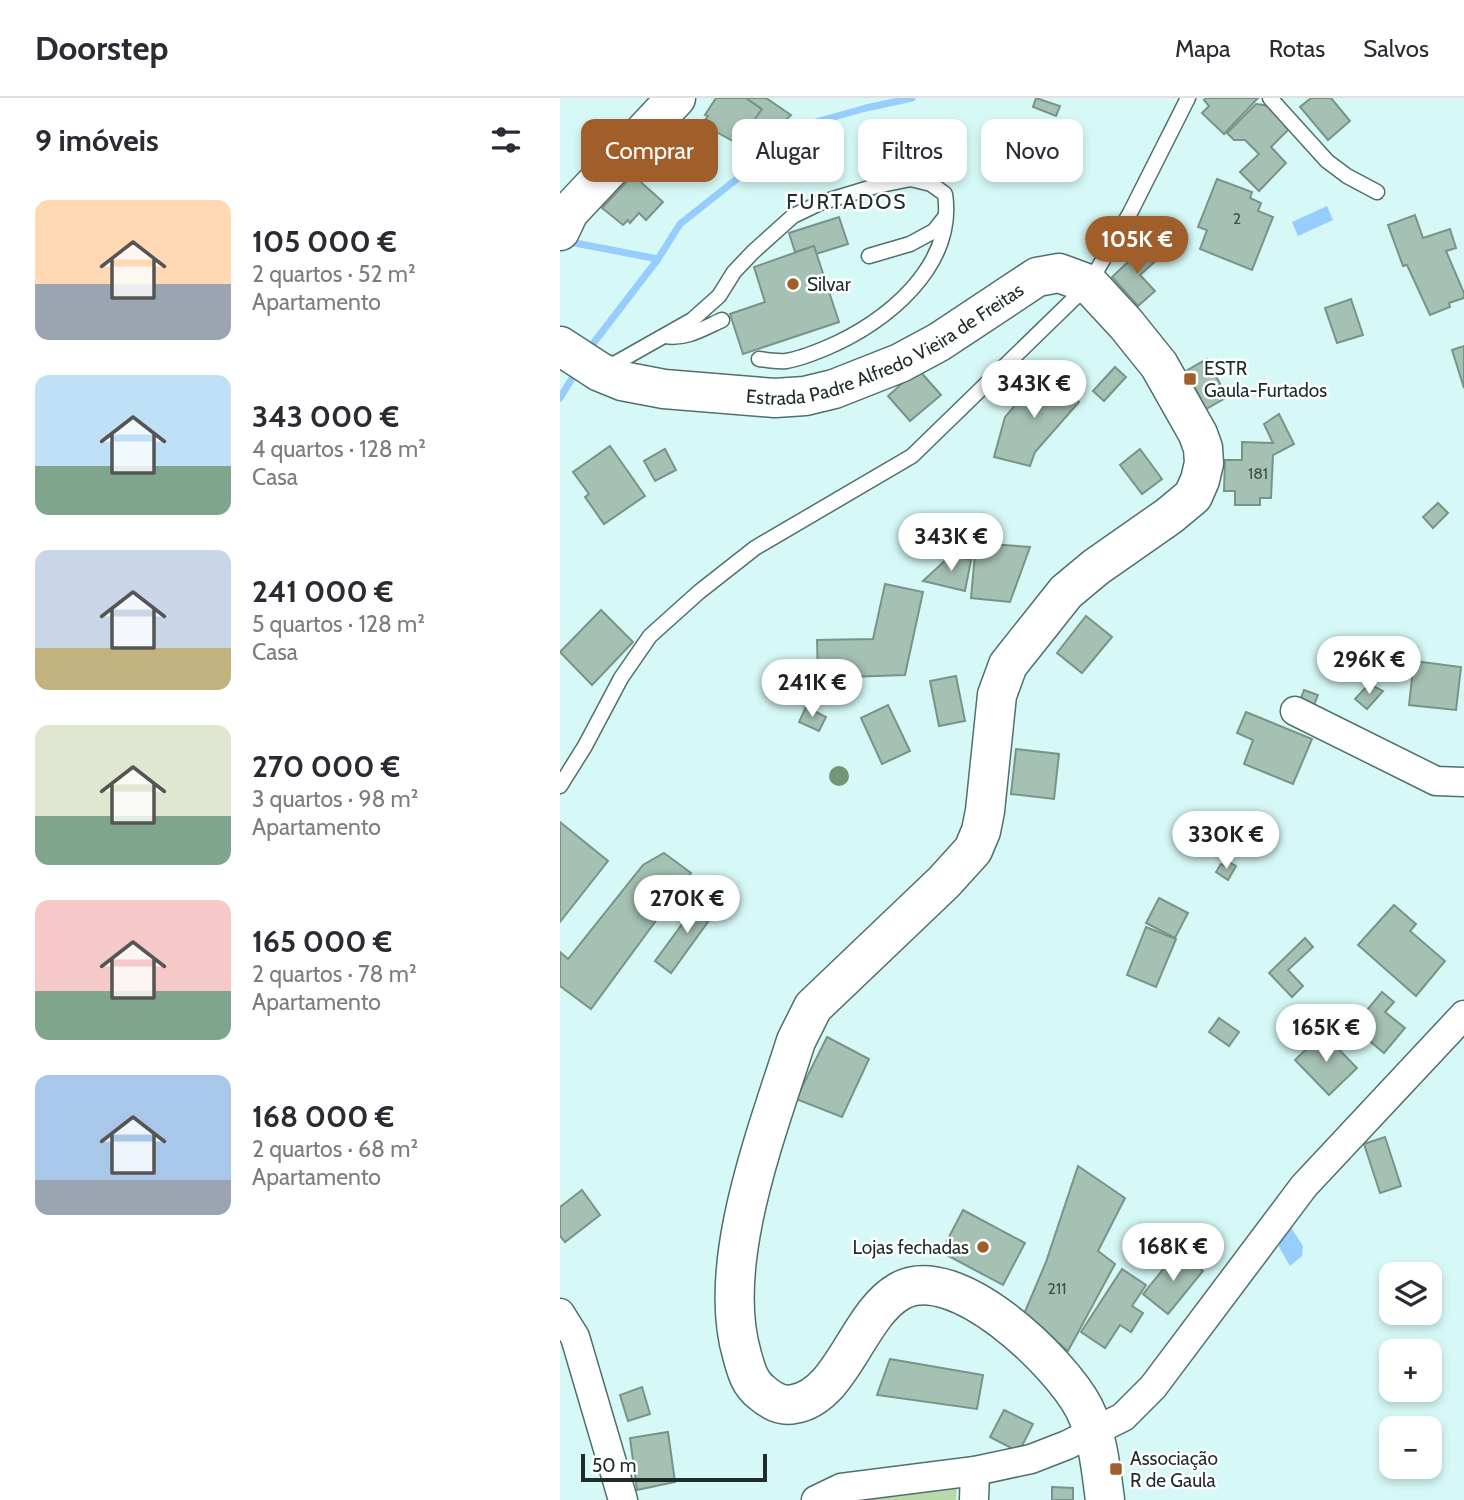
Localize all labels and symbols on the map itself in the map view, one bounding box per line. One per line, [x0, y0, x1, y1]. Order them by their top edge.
district label: FURTADOS [786, 189, 908, 214]
house number: 2 [1233, 209, 1241, 228]
pin: 105K € [1080, 216, 1194, 276]
place label: Silvar [807, 273, 851, 296]
marker: Silvar [785, 276, 801, 292]
street label: Estrada Padre Alfredo Vieira de Freitas [745, 278, 1028, 410]
place label: ESTR Gaula-Furtados [1204, 357, 1327, 402]
pin: 343K € [977, 360, 1091, 420]
marker: ESTR Gaula-Furtados [1182, 371, 1198, 387]
house number: 181 [1248, 464, 1268, 483]
pin: 343K € [894, 514, 1008, 573]
pin: 296K € [1312, 636, 1426, 696]
pin: 241K € [755, 660, 869, 719]
pin: 330K € [1169, 812, 1283, 871]
pin: 270K € [630, 876, 744, 935]
pin: 165K € [1269, 1004, 1383, 1064]
pin: 168K € [1116, 1224, 1230, 1283]
place label: Lojas fechadas [853, 1236, 969, 1259]
marker: Lojas fechadas [975, 1239, 991, 1255]
house number: 211 [1048, 1279, 1066, 1298]
place label: Associação R de Gaula [1130, 1447, 1218, 1492]
scale bar [581, 1451, 766, 1483]
marker: Associação R de Gaula [1108, 1461, 1124, 1477]

